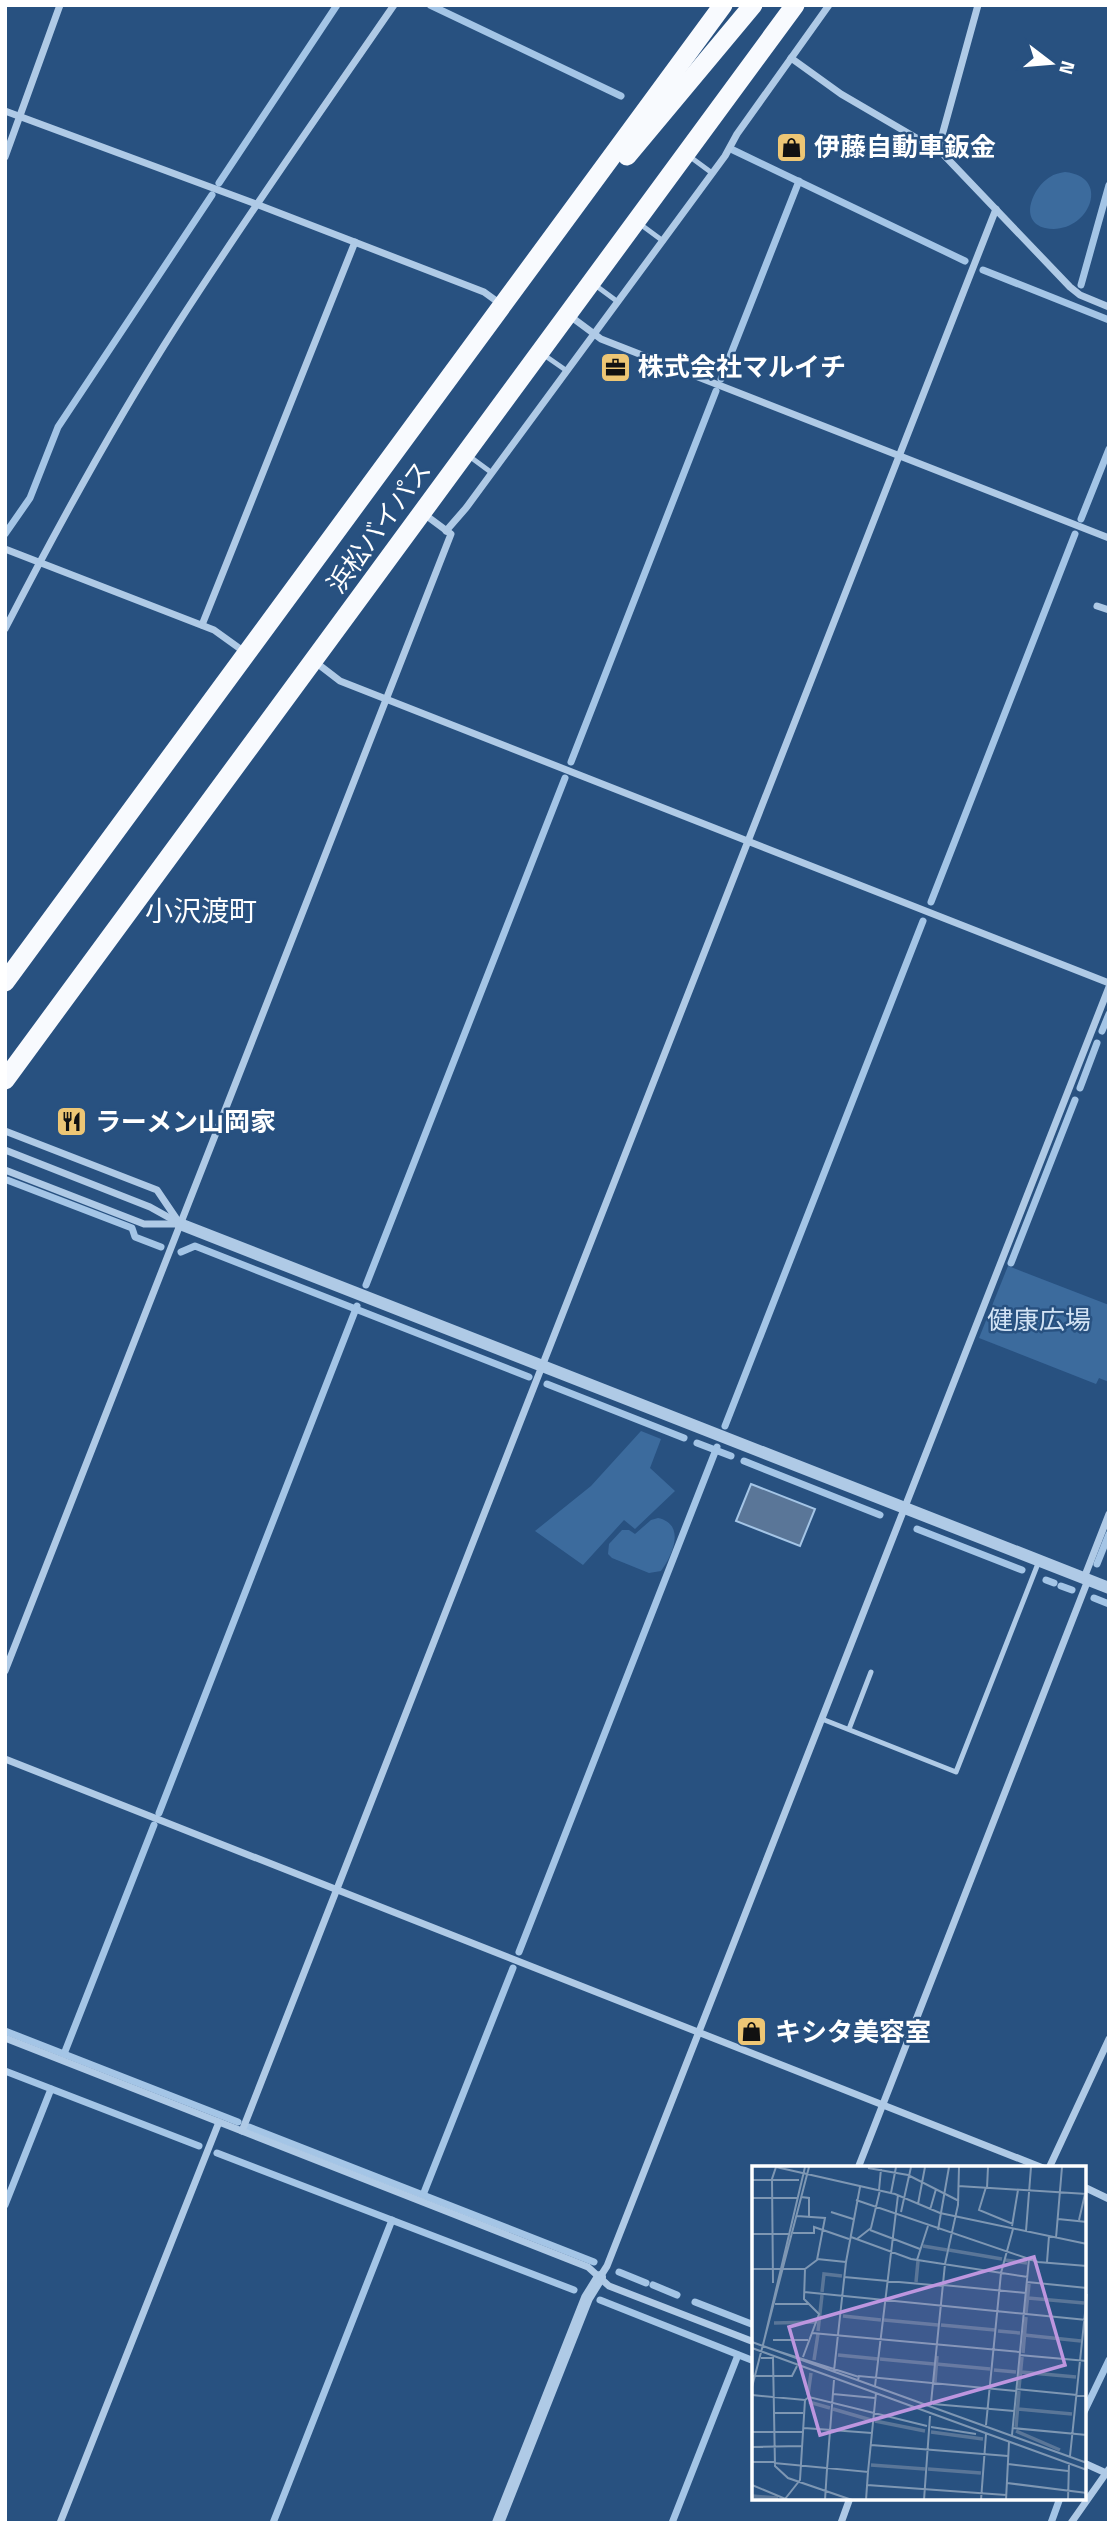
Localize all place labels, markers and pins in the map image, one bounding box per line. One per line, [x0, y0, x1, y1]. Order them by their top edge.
place label: 伊藤自動車鈑金 [814, 127, 996, 166]
shop icon: 伊藤自動車鈑金 [774, 130, 808, 164]
place label: 株式会社マルイチ [638, 347, 846, 386]
office icon: 株式会社マルイチ [598, 350, 632, 384]
place label: ラーメン山岡家 [95, 1102, 276, 1141]
restaurant icon: ラーメン山岡家 [55, 1105, 89, 1139]
place label: キシタ美容室 [775, 2012, 931, 2051]
shop icon: キシタ美容室 [735, 2015, 769, 2049]

